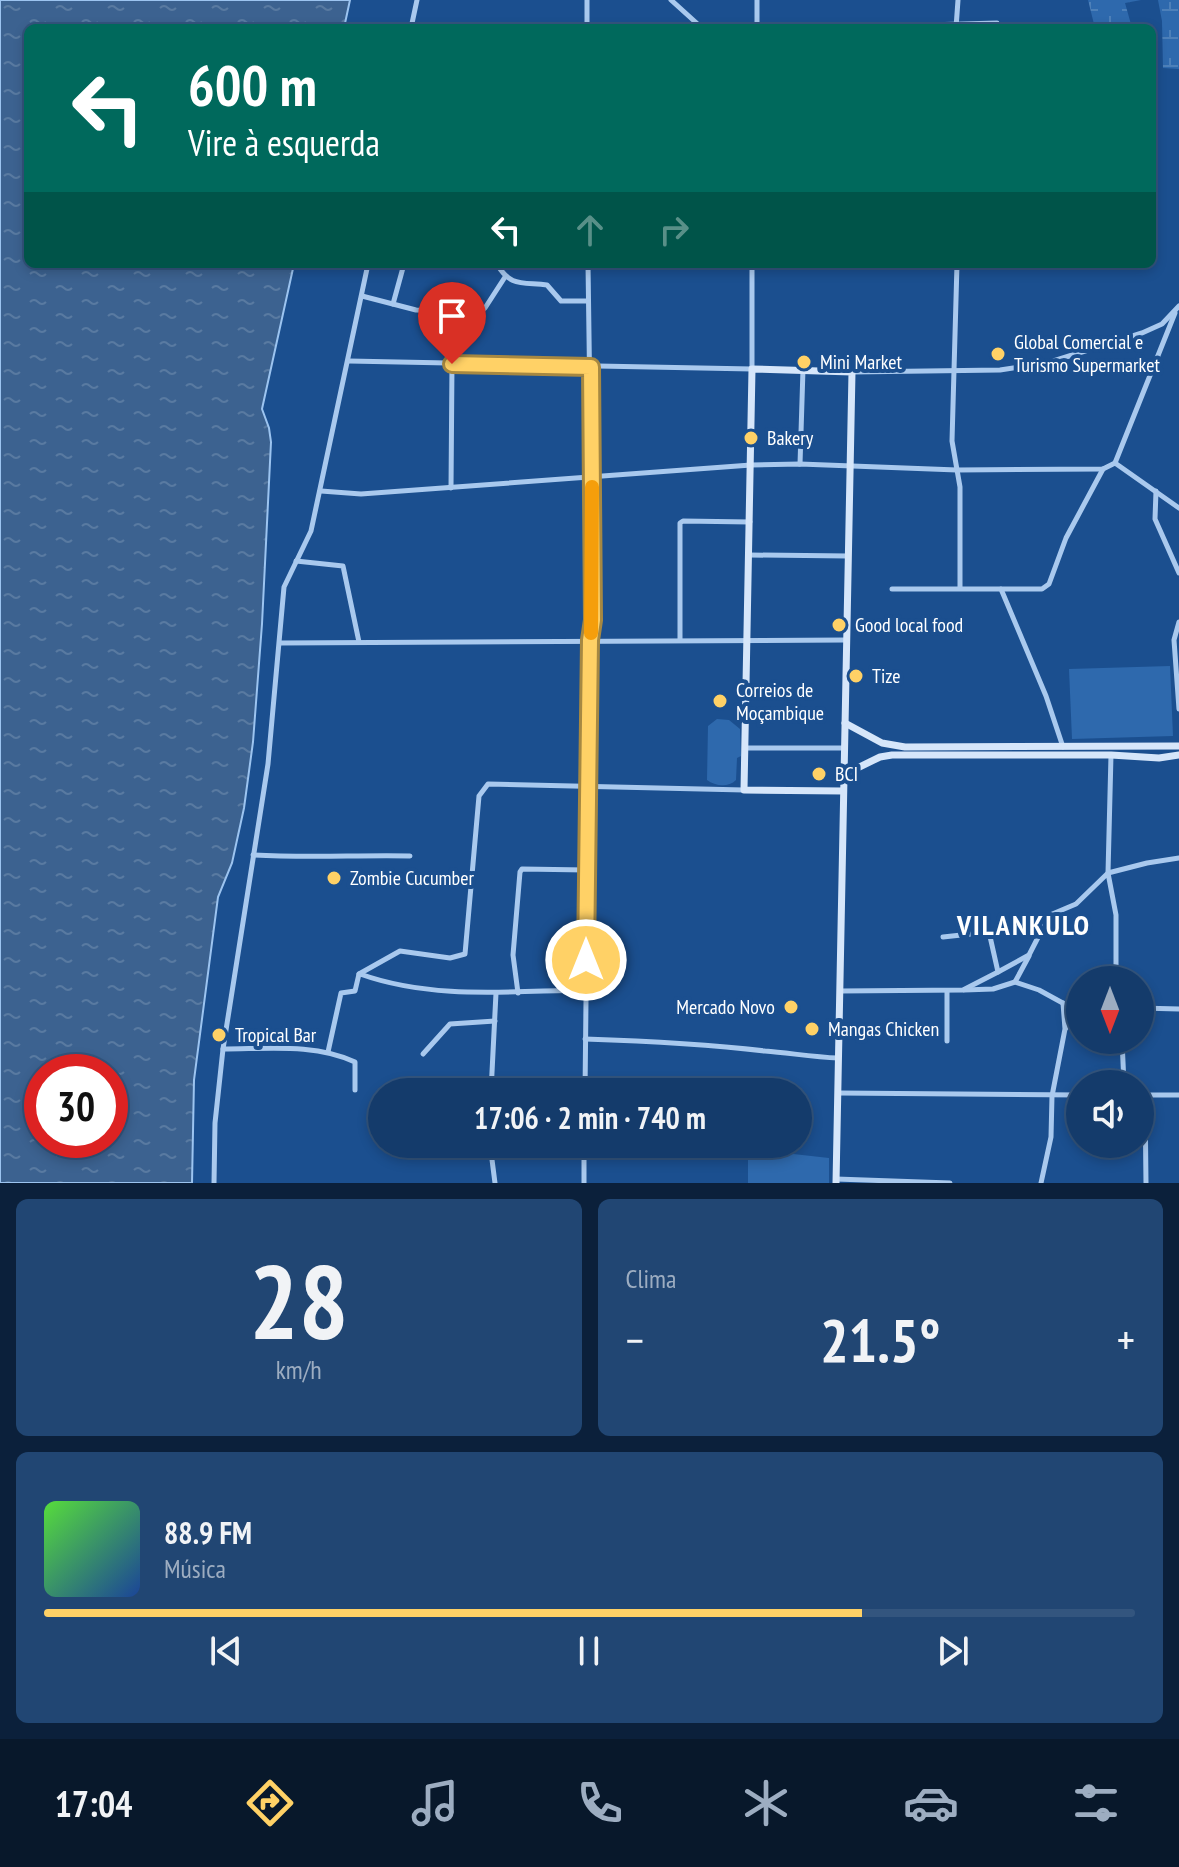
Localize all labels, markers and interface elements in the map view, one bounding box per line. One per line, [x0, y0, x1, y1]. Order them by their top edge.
text: 600 m [188, 49, 317, 121]
icon: left [56, 56, 160, 160]
text: Vire à esquerda [188, 119, 380, 166]
icon: left [484, 208, 528, 252]
icon: ahead [568, 208, 612, 252]
icon: right [652, 208, 696, 252]
pin [418, 282, 486, 364]
icon: arrive [430, 294, 474, 338]
place label: Global Comercial e Turismo Supermarket [1014, 329, 1160, 378]
marker: Global Comercial e Turismo Supermarket [989, 345, 1007, 363]
place label: Mini Market [820, 349, 902, 375]
marker: Mini Market [795, 353, 813, 371]
place label: Bakery [767, 425, 814, 451]
marker: Bakery [742, 429, 760, 447]
place label: Good local food [855, 612, 963, 638]
marker: Good local food [830, 616, 848, 634]
place label: Tize [872, 663, 901, 689]
marker: Tize [847, 667, 865, 685]
place label: Correios de Moçambique [736, 677, 824, 726]
marker: Correios de Moçambique [711, 692, 729, 710]
place label: BCI [835, 761, 858, 787]
marker: BCI [810, 765, 828, 783]
place label: Zombie Cucumber [350, 865, 475, 891]
marker: Zombie Cucumber [325, 869, 343, 887]
district label: VILANKULO [956, 906, 1091, 943]
position arrow [544, 918, 628, 1002]
north arrow [1066, 966, 1154, 1054]
map controls [1066, 966, 1154, 1158]
place label: Mercado Novo [676, 994, 775, 1020]
marker: Mercado Novo [782, 998, 800, 1016]
place label: Mangas Chicken [828, 1016, 939, 1042]
marker: Mangas Chicken [803, 1020, 821, 1038]
place label: Tropical Bar [235, 1022, 317, 1048]
marker: Tropical Bar [210, 1026, 228, 1044]
speed limit sign: 30 [24, 1054, 128, 1158]
button: sound [1066, 1070, 1154, 1158]
text: 17:06 · 2 min · 740 m [474, 1098, 706, 1137]
text: 28 [249, 1233, 348, 1368]
text: Clima [626, 1262, 676, 1295]
text: 21.5° [820, 1301, 941, 1379]
text: − [626, 1311, 644, 1368]
text: + [1117, 1311, 1135, 1368]
text: km/h [276, 1353, 322, 1386]
text: 88.9 FM [164, 1513, 252, 1552]
text: Música [164, 1552, 226, 1585]
icon: previous [204, 1629, 248, 1673]
icon: pause [567, 1629, 611, 1673]
icon: next [931, 1629, 975, 1673]
icon: directions [242, 1775, 298, 1831]
icon: music [407, 1775, 463, 1831]
icon: phone [572, 1775, 628, 1831]
icon: climate [738, 1775, 794, 1831]
icon: car [903, 1775, 959, 1831]
icon: filters [1068, 1775, 1124, 1831]
text: 17:04 [55, 1780, 133, 1827]

